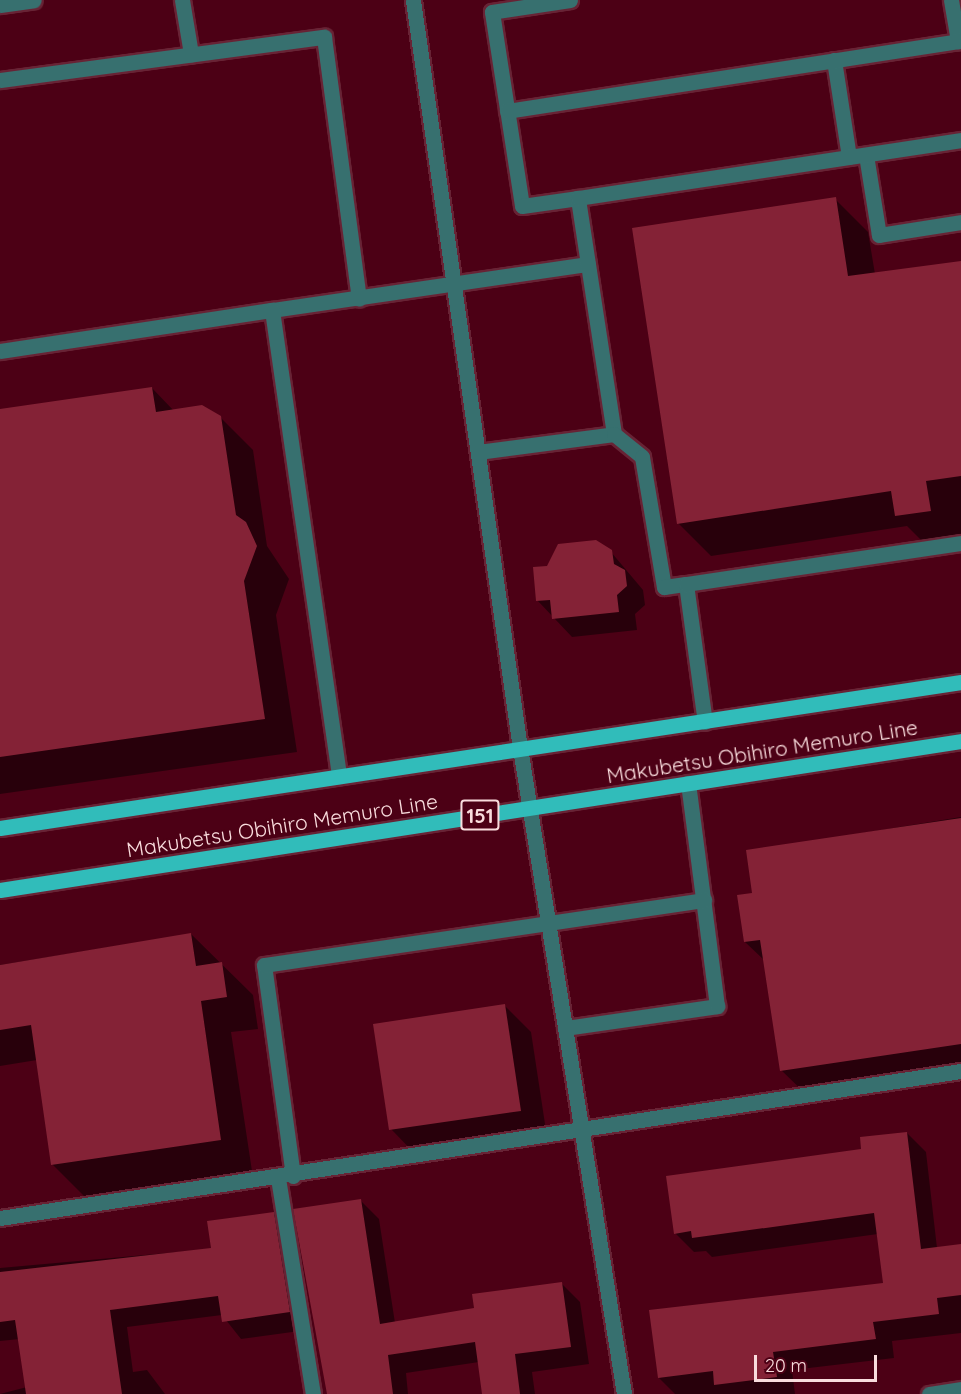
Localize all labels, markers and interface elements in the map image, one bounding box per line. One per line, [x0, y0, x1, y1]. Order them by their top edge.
street label: Makubetsu Obihiro Memuro Line [605, 714, 919, 788]
street label: Makubetsu Obihiro Memuro Line [125, 788, 439, 862]
road number: 151 [459, 798, 501, 832]
scale bar [757, 1343, 880, 1381]
text: 20 m [765, 1354, 807, 1377]

